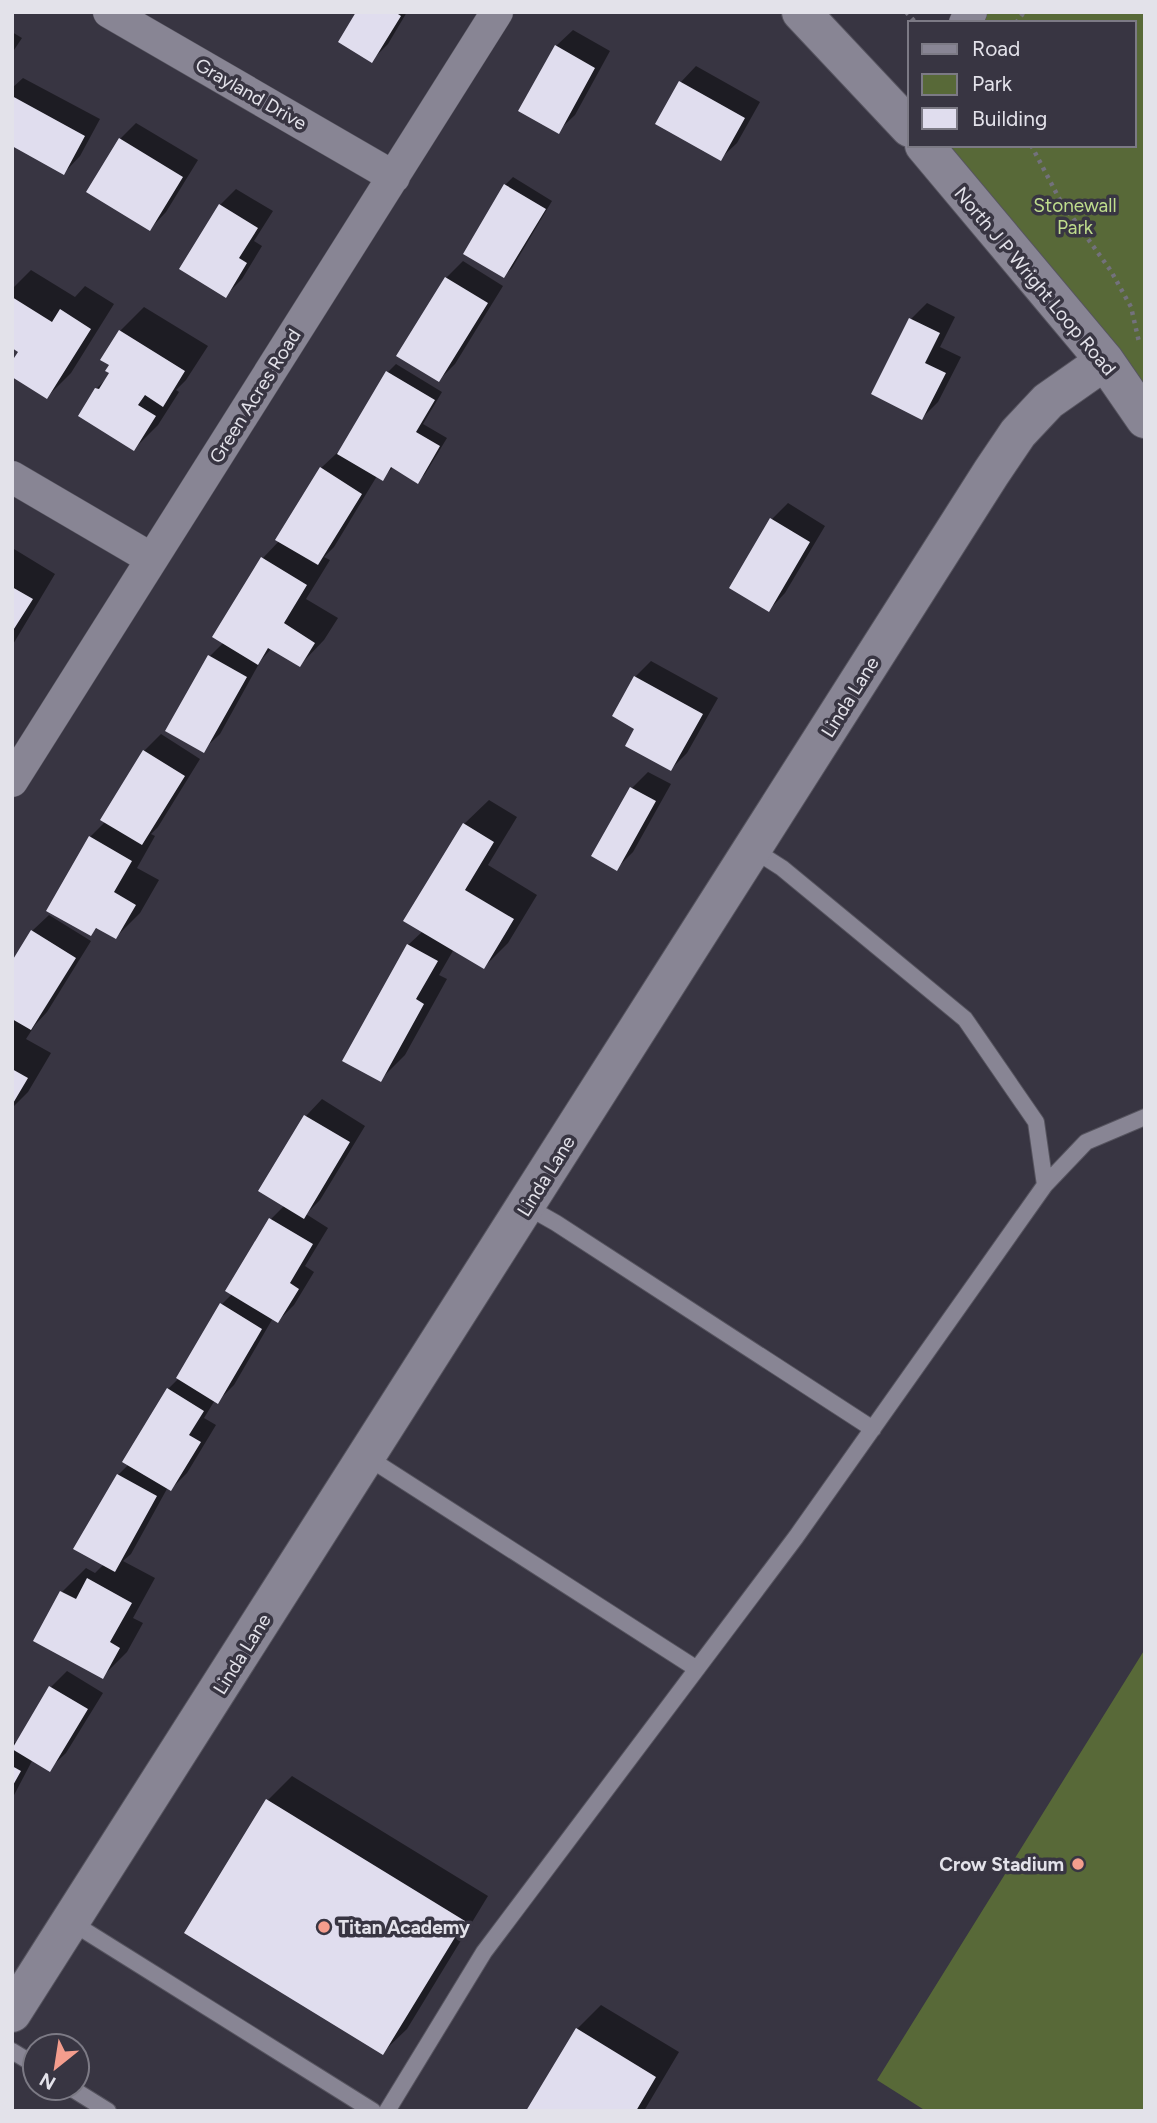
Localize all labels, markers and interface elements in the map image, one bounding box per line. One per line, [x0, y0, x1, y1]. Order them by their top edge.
legend [908, 21, 1136, 147]
text: Road [972, 36, 1020, 61]
street label: Grayland Drive [191, 53, 311, 135]
text: Park [972, 71, 1013, 96]
text: Building [972, 106, 1047, 131]
street label: North J P Wright Loop Road [949, 182, 1121, 380]
park label: Stonewall Park [1033, 194, 1117, 239]
street label: Green Acres Road [204, 325, 306, 467]
street label: Linda Lane [816, 652, 884, 742]
street label: Linda Lane [512, 1131, 580, 1221]
street label: Linda Lane [208, 1609, 276, 1699]
place label: Crow Stadium [939, 1853, 1064, 1876]
marker: Crow Stadium [1070, 1856, 1086, 1872]
place label: Titan Academy [338, 1916, 470, 1939]
marker: Titan Academy [316, 1919, 332, 1935]
north arrow [21, 2032, 91, 2102]
text: N [36, 2068, 60, 2095]

